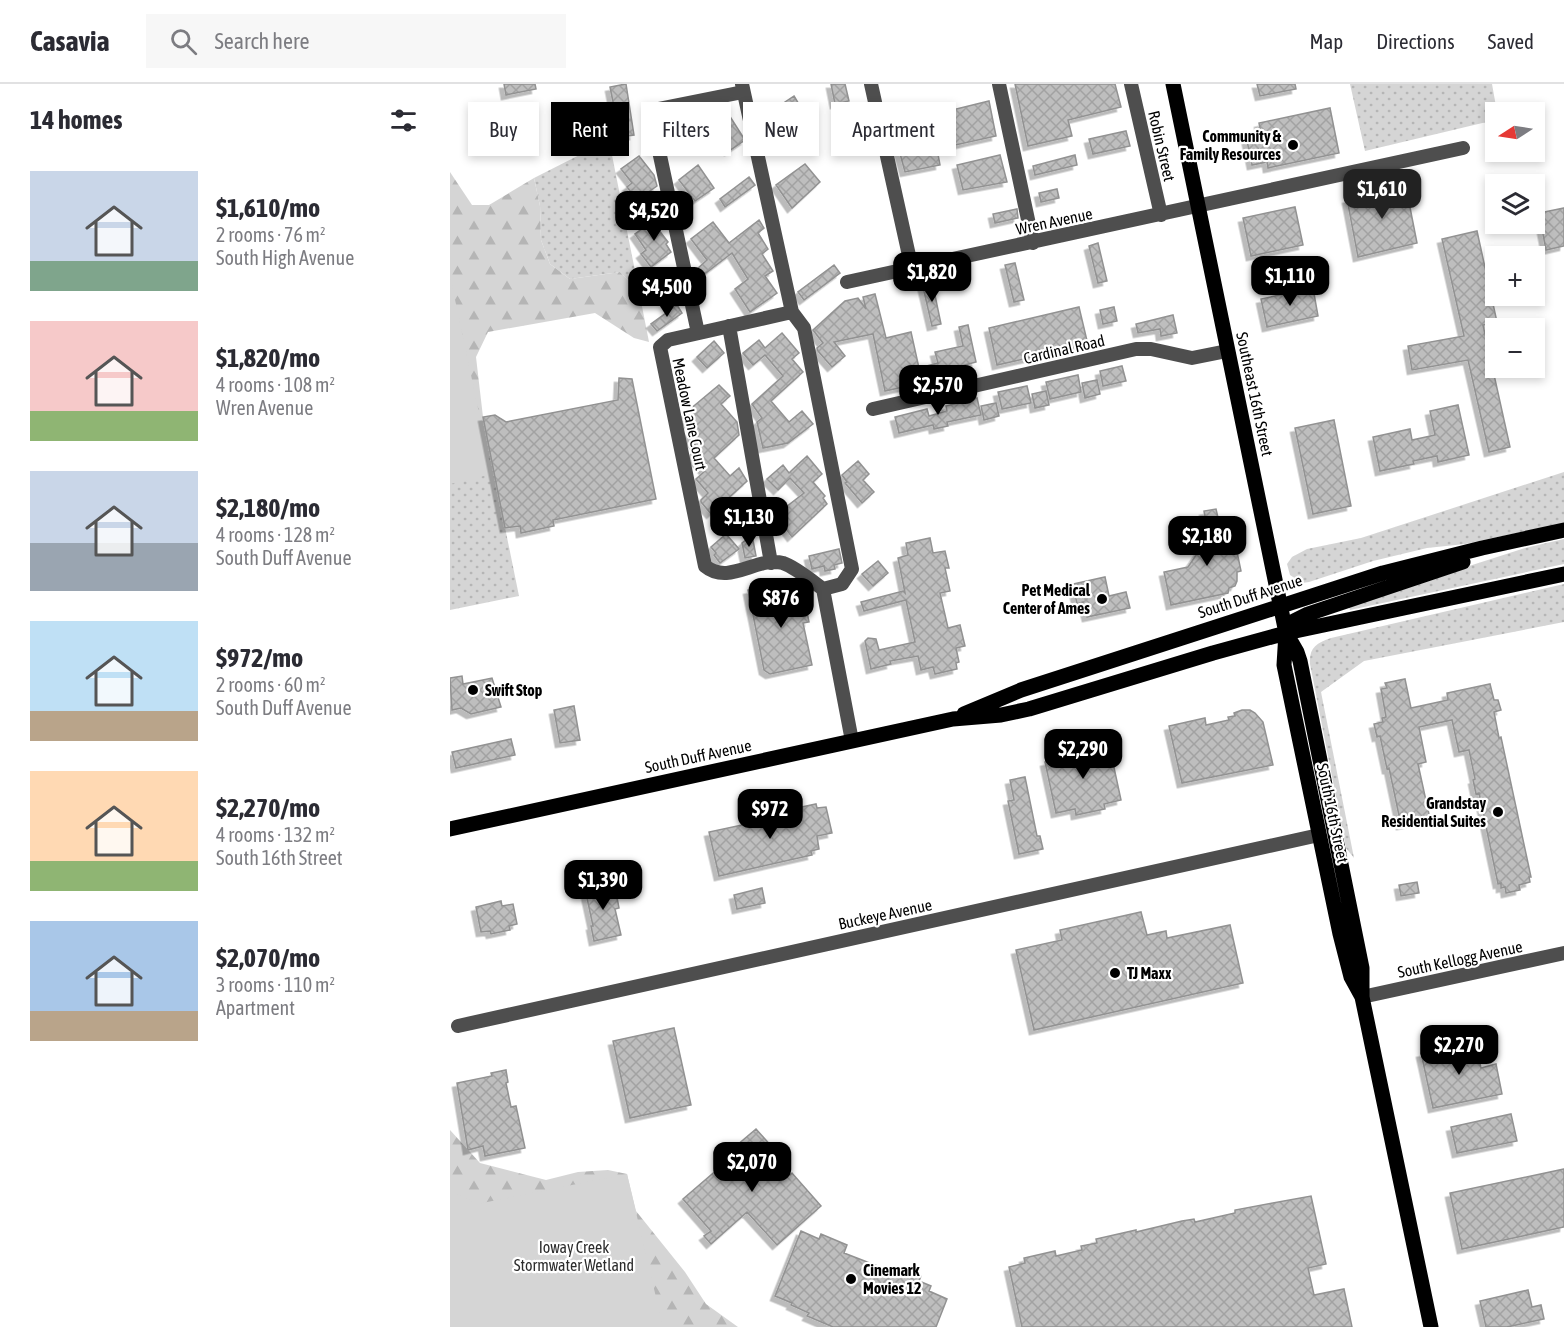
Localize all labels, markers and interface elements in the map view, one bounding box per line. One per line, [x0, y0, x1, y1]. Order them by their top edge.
search box [146, 14, 566, 68]
text: Casavia [30, 25, 110, 57]
icon: search [167, 25, 200, 58]
text: Search here [215, 28, 309, 54]
text: Map [1309, 29, 1343, 53]
text: Directions [1376, 29, 1455, 53]
text: Saved [1488, 29, 1534, 53]
chip: Buy [468, 102, 539, 156]
chip: Rent [551, 102, 629, 156]
chip: Filters [641, 102, 731, 156]
chip: New [743, 102, 819, 156]
chip: Apartment [831, 102, 956, 156]
north arrow [1485, 102, 1545, 162]
map controls [1485, 102, 1545, 378]
icon: filters [387, 104, 420, 137]
text: 14 homes [30, 105, 123, 135]
street label: Robin Street [1145, 109, 1179, 183]
place label: Community & Family Resources [1180, 127, 1282, 163]
marker: Community & Family Resources [1286, 138, 1300, 152]
pin: $1,610 [1333, 169, 1431, 220]
button: layers [1485, 174, 1545, 234]
text: $1,610 [1357, 177, 1407, 200]
pin: $4,520 [605, 191, 703, 242]
text: $1,610/mo [216, 193, 320, 223]
icon: home [78, 195, 150, 267]
text: $4,520 [629, 199, 679, 222]
street label: Wren Avenue [1014, 204, 1094, 238]
text: 2 rooms · 76 m² [216, 223, 326, 246]
text: South High Avenue [216, 246, 354, 269]
button: + [1485, 246, 1545, 306]
pin: $1,820 [883, 252, 981, 303]
pin: $1,110 [1241, 256, 1339, 307]
text: $1,820 [907, 260, 957, 283]
text: $1,110 [1265, 264, 1315, 287]
pin: $4,500 [618, 267, 716, 318]
text: $4,500 [642, 275, 692, 298]
button: − [1485, 318, 1545, 378]
street label: Southeast 16th Street [1233, 330, 1277, 458]
street label: Cardinal Road [1022, 331, 1106, 367]
text: $1,820/mo [216, 343, 320, 373]
icon: home [78, 345, 150, 417]
street label: Meadow Lane Court [669, 356, 711, 472]
pin: $2,570 [889, 365, 987, 416]
text: 4 rooms · 108 m² [216, 373, 335, 396]
text: $2,570 [913, 373, 963, 396]
text: Wren Avenue [216, 396, 313, 419]
text: $2,180/mo [216, 493, 320, 523]
icon: home [78, 495, 150, 567]
pin: $1,130 [700, 497, 798, 548]
text: $1,130 [724, 505, 774, 528]
pin: $2,180 [1158, 516, 1256, 567]
text: 4 rooms · 128 m² [216, 523, 335, 546]
text: $2,180 [1182, 524, 1232, 547]
text: South Duff Avenue [216, 546, 351, 569]
street label: South Duff Avenue [1196, 571, 1304, 621]
pin: $876 [745, 578, 817, 629]
place label: Pet Medical Center of Ames [1003, 581, 1091, 617]
text: $876 [763, 586, 799, 609]
marker: Pet Medical Center of Ames [1095, 592, 1109, 606]
text: $972/mo [216, 643, 303, 673]
icon: home [78, 645, 150, 717]
text: 2 rooms · 60 m² [216, 673, 326, 696]
place label: Swift Stop [485, 681, 543, 699]
marker: Swift Stop [466, 683, 480, 697]
text: South Duff Avenue [216, 696, 351, 719]
pin: $2,290 [1034, 729, 1132, 780]
street label: South Duff Avenue [643, 736, 753, 776]
text: $2,290 [1058, 737, 1108, 760]
street label: South 16th Street [1314, 762, 1352, 865]
pin: $972 [734, 789, 806, 840]
text: $2,270/mo [216, 793, 320, 823]
place label: Grandstay Residential Suites [1381, 794, 1486, 830]
icon: home [78, 795, 150, 867]
text: $972 [752, 797, 788, 820]
marker: Grandstay Residential Suites [1491, 805, 1505, 819]
text: 4 rooms · 132 m² [216, 823, 335, 846]
text: South 16th Street [216, 846, 343, 869]
pin: $1,390 [554, 860, 652, 911]
text: $1,390 [578, 868, 628, 891]
street label: Buckeye Avenue [837, 895, 934, 934]
street label: South Kellogg Avenue [1396, 937, 1524, 982]
text: $2,070/mo [216, 943, 320, 973]
icon: home [78, 945, 150, 1017]
place label: TJ Maxx [1127, 964, 1172, 982]
marker: TJ Maxx [1108, 966, 1122, 980]
text: 3 rooms · 110 m² [216, 973, 335, 996]
text: Apartment [216, 996, 295, 1019]
pin: $2,270 [1410, 1025, 1508, 1076]
text: $2,270 [1434, 1033, 1484, 1056]
pin: $2,070 [703, 1142, 801, 1193]
text: $2,070 [727, 1150, 777, 1173]
park label: Ioway Creek Stormwater Wetland [514, 1238, 634, 1274]
place label: Cinemark Movies 12 [863, 1261, 922, 1297]
marker: Cinemark Movies 12 [844, 1272, 858, 1286]

